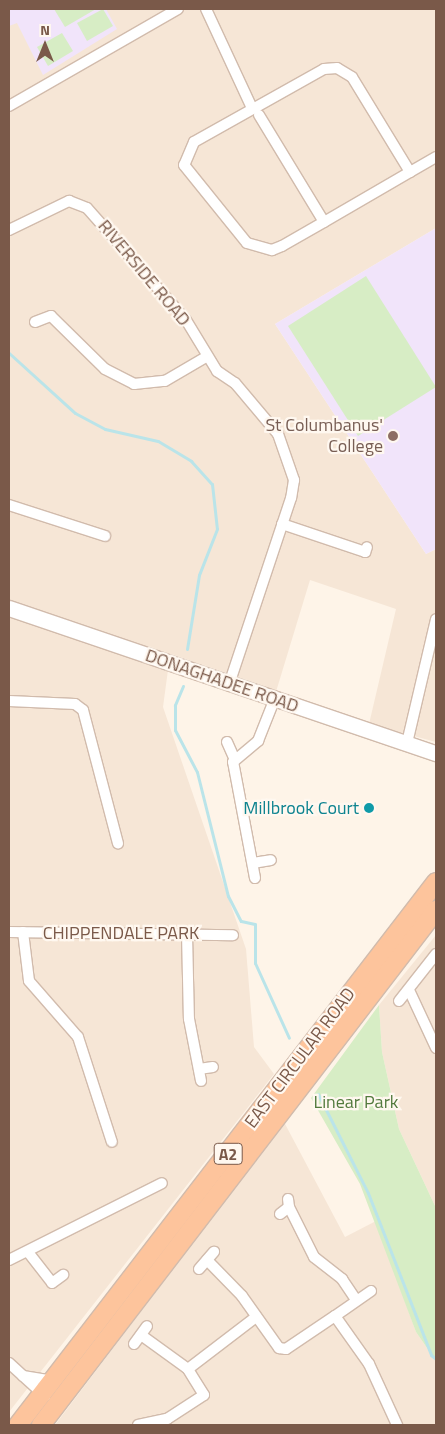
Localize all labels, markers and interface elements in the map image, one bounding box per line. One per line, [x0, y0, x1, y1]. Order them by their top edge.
text: N [40, 19, 50, 40]
north arrow [20, 20, 70, 70]
street label: RIVERSIDE ROAD [93, 216, 195, 330]
place label: St Columbanus' College [265, 415, 383, 458]
marker: St Columbanus' College [387, 430, 399, 442]
street label: DONAGHADEE ROAD [143, 645, 301, 717]
place label: Millbrook Court [243, 797, 359, 819]
marker: Millbrook Court [363, 802, 375, 814]
street label: CHIPPENDALE PARK [43, 922, 199, 944]
street label: EAST CIRCULAR ROAD [240, 984, 360, 1132]
park label: Linear Park [314, 1091, 398, 1113]
road number: A2 [213, 1140, 243, 1168]

